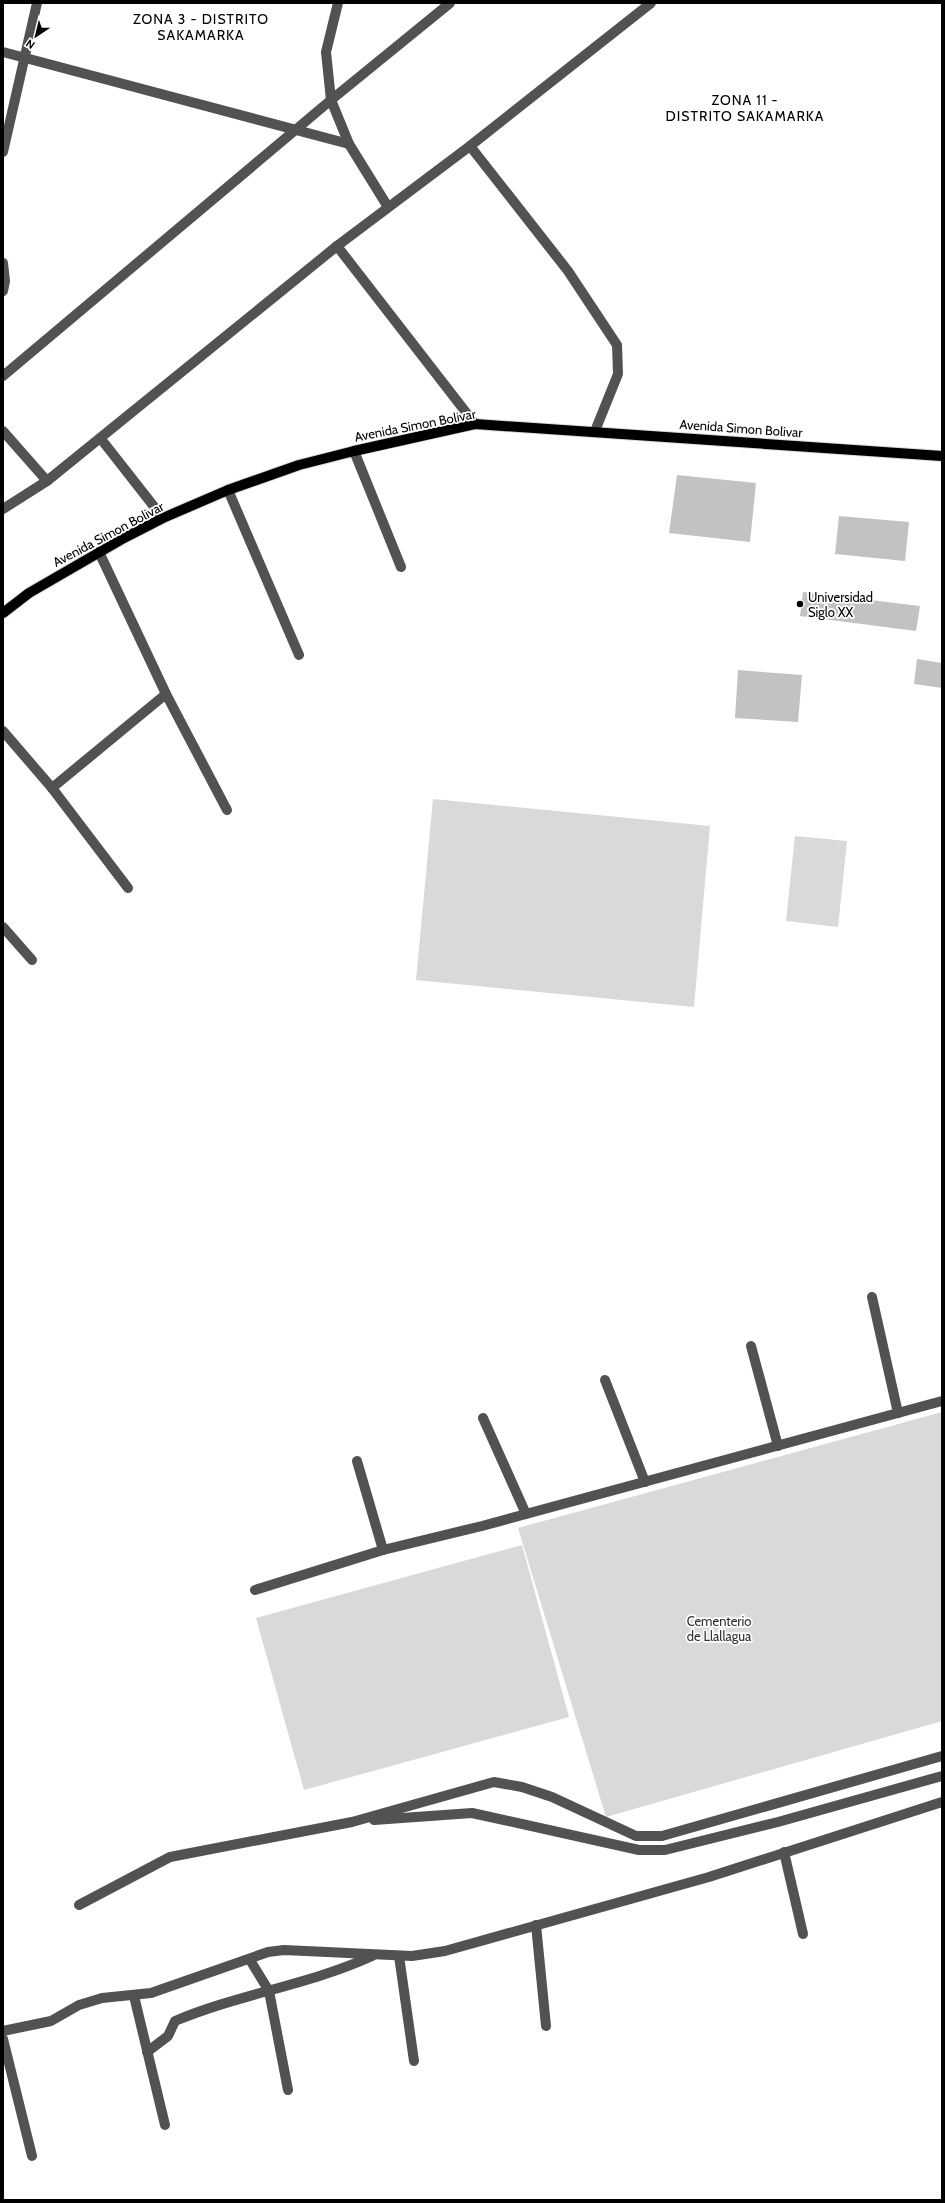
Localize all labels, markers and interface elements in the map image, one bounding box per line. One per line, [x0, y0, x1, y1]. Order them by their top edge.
district label: ZONA 3 - DISTRITO SAKAMARKA [133, 10, 269, 44]
north arrow [16, 16, 56, 56]
text: N [23, 36, 37, 52]
district label: ZONA 11 - DISTRITO SAKAMARKA [666, 91, 824, 125]
street label: Avenida Simon Bolivar [353, 405, 478, 445]
street label: Avenida Simon Bolivar [679, 416, 804, 440]
street label: Avenida Simon Bolivar [50, 498, 167, 570]
place label: Universidad Siglo XX [808, 589, 873, 620]
marker: Universidad Siglo XX [795, 599, 805, 609]
park label: Cementerio de Llallagua [687, 1613, 752, 1644]

